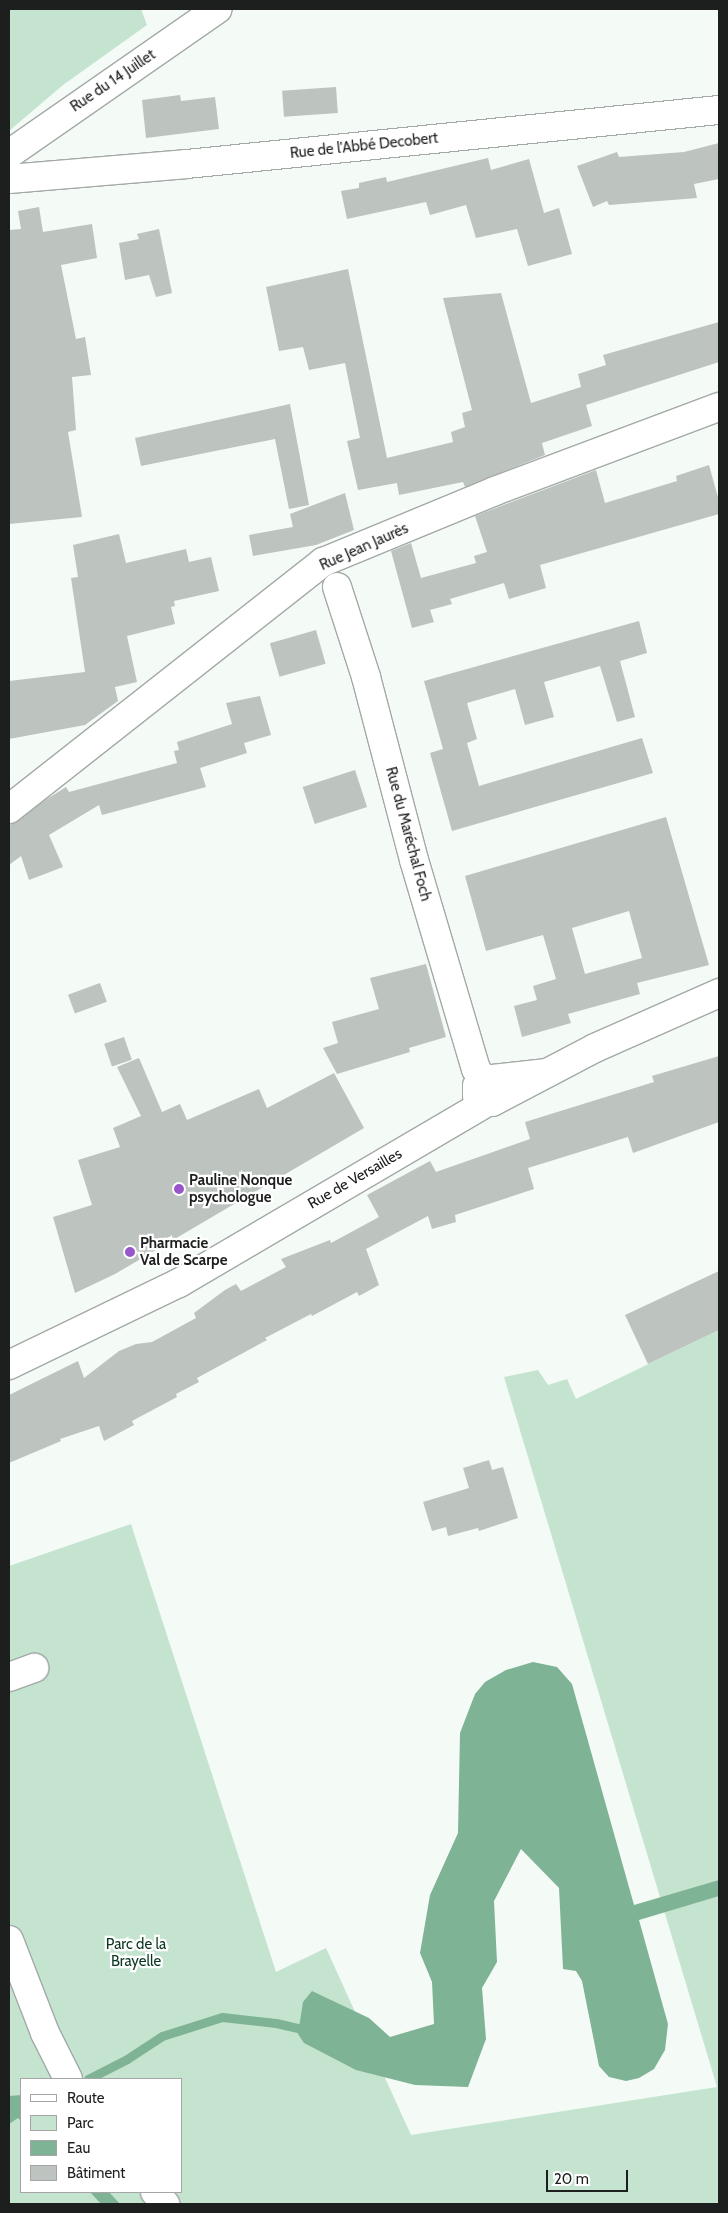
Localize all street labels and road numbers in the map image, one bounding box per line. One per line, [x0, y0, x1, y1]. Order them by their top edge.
street label: Rue du 14 Juillet [67, 46, 159, 116]
street label: Rue de l'Abbé Decobert [289, 129, 439, 163]
street label: Rue Jean Jaurès [317, 519, 411, 575]
street label: Rue du Maréchal Foch [381, 765, 435, 903]
street label: Rue de Versailles [305, 1145, 405, 1213]

